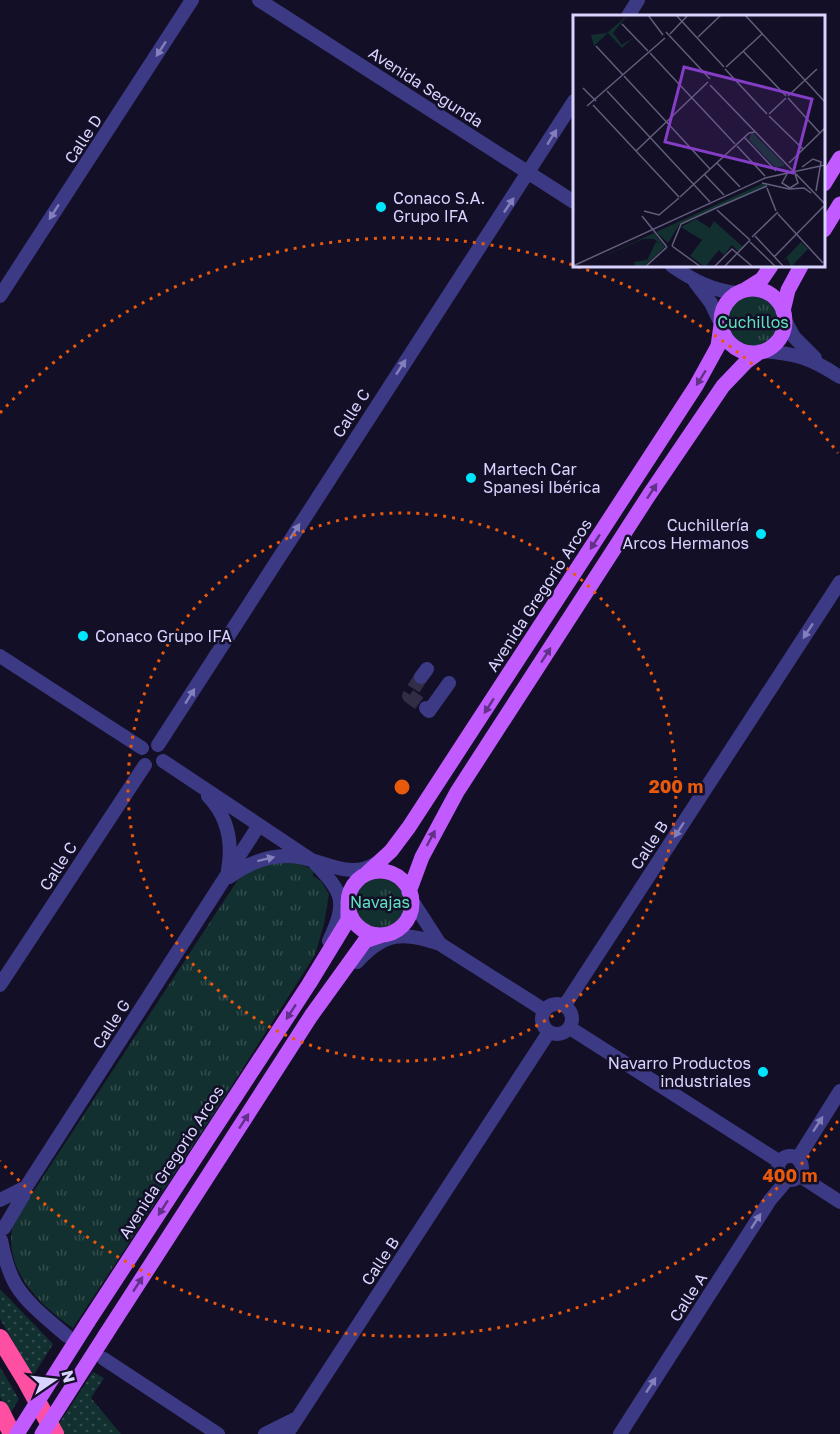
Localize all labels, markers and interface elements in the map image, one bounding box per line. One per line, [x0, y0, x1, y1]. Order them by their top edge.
inset map [573, 15, 825, 267]
one-way arrow [155, 41, 166, 57]
street label: Avenida Segunda [365, 43, 487, 131]
street label: Calle D [60, 111, 106, 167]
one-way arrow [546, 129, 557, 145]
place label: Conaco S.A. Grupo IFA [393, 188, 485, 226]
one-way arrow [503, 197, 514, 213]
marker: Conaco S.A. Grupo IFA [374, 200, 388, 214]
one-way arrow [48, 204, 60, 220]
park label: Cuchillos [717, 312, 789, 332]
one-way arrow [395, 360, 407, 376]
one-way arrow [695, 370, 706, 387]
street label: Calle C [328, 385, 374, 441]
place label: Martech Car Spanesi Ibérica [483, 459, 600, 497]
marker: Martech Car Spanesi Ibérica [464, 471, 478, 485]
one-way arrow [646, 484, 658, 500]
street label: Avenida Gregorio Arcos [482, 515, 596, 675]
place label: Cuchillería Arcos Hermanos [623, 515, 749, 553]
one-way arrow [289, 523, 300, 539]
marker: Cuchillería Arcos Hermanos [754, 527, 768, 541]
one-way arrow [589, 534, 600, 550]
one-way arrow [803, 623, 814, 639]
place label: Conaco Grupo IFA [95, 626, 232, 646]
marker: Conaco Grupo IFA [76, 629, 90, 643]
one-way arrow [540, 647, 551, 663]
one-way arrow [185, 687, 196, 704]
one-way arrow [483, 698, 494, 714]
text: 200 m [649, 775, 703, 797]
centre of rings [392, 777, 412, 797]
street label: Calle B [626, 817, 672, 873]
one-way arrow [673, 821, 685, 837]
one-way arrow [426, 829, 436, 846]
street label: Calle C [35, 838, 81, 894]
one-way arrow [257, 854, 275, 864]
park label: Navajas [350, 892, 410, 912]
street label: Calle G [88, 996, 134, 1052]
one-way arrow [285, 1004, 296, 1020]
place label: Navarro Productos industriales [608, 1053, 751, 1091]
marker: Navarro Productos industriales [756, 1065, 770, 1079]
street label: Avenida Gregorio Arcos [114, 1082, 228, 1242]
one-way arrow [238, 1112, 249, 1129]
one-way arrow [813, 1116, 824, 1132]
text: 400 m [763, 1164, 817, 1186]
one-way arrow [157, 1200, 168, 1216]
one-way arrow [751, 1212, 762, 1229]
street label: Calle B [357, 1233, 403, 1289]
street label: Calle A [665, 1269, 711, 1325]
one-way arrow [132, 1277, 144, 1293]
north arrow [24, 1350, 84, 1410]
text: N [57, 1368, 80, 1385]
one-way arrow [646, 1377, 657, 1393]

